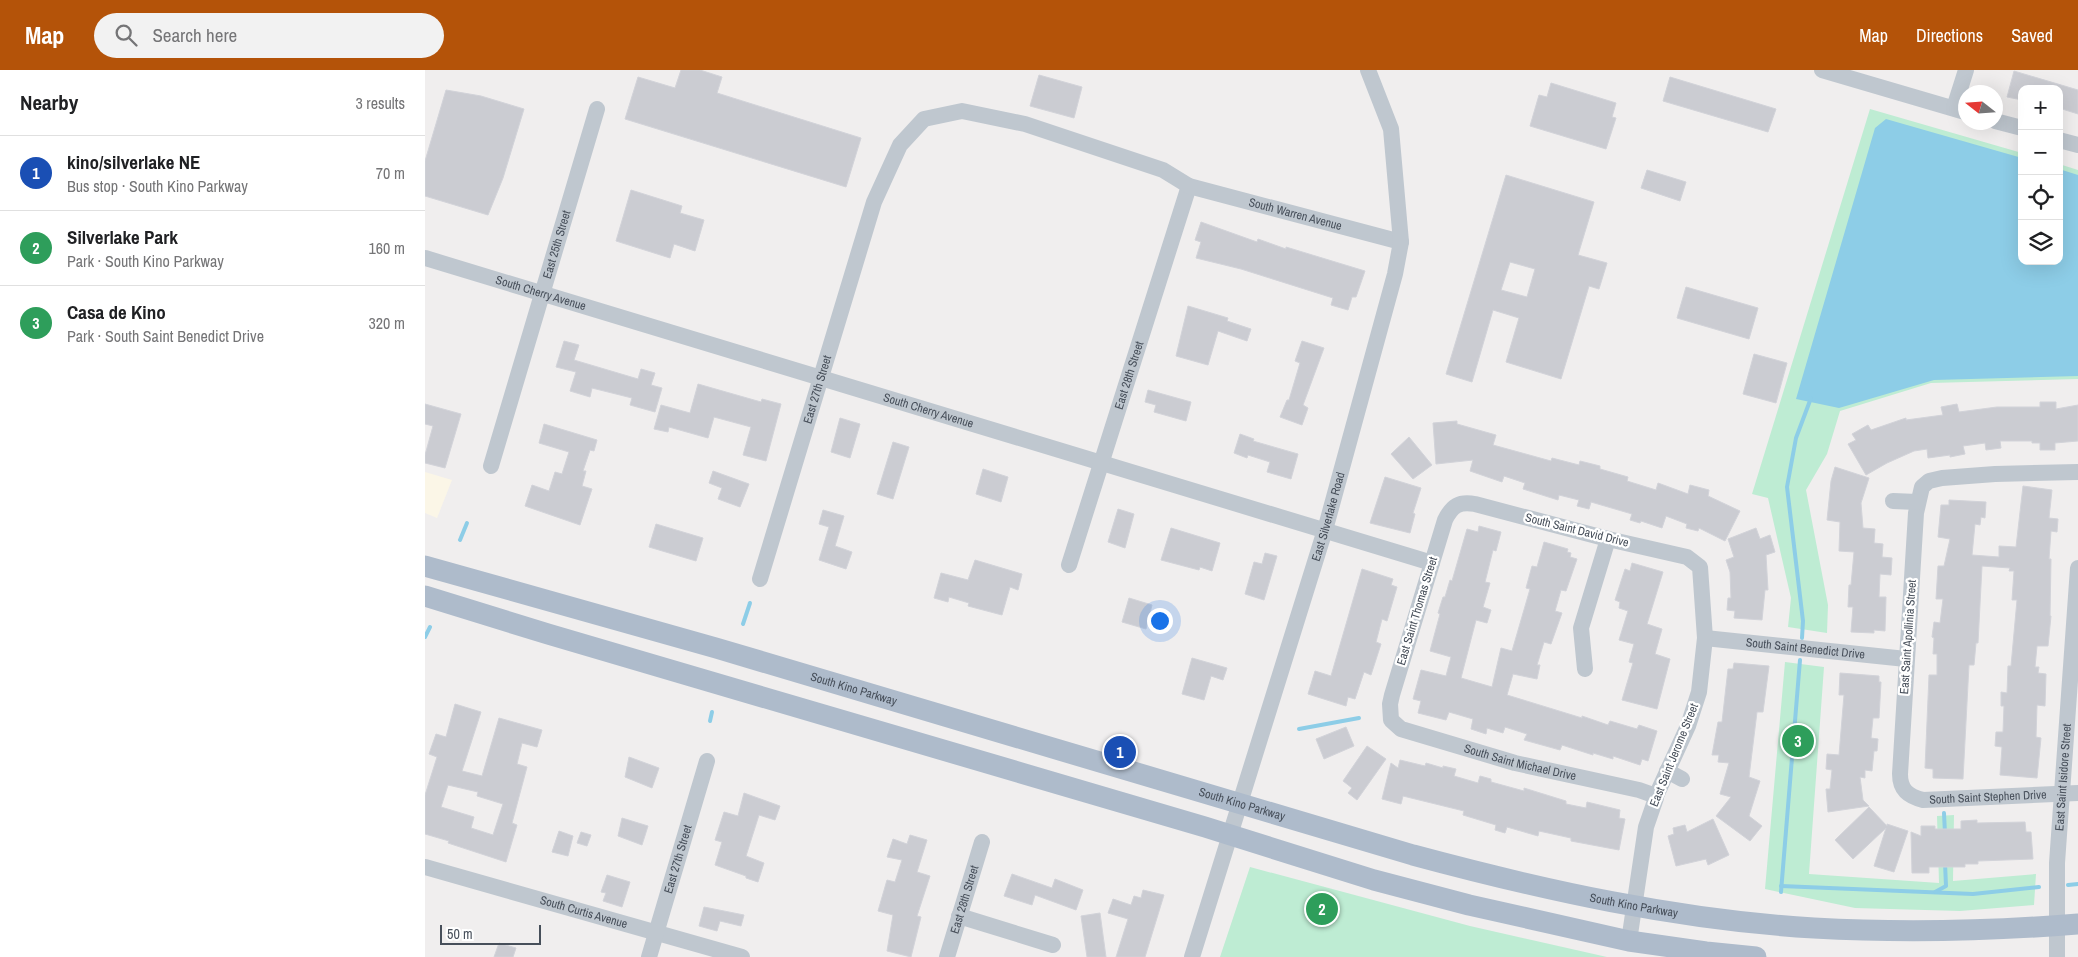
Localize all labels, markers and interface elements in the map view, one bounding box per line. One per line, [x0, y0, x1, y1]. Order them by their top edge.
search box [94, 13, 444, 58]
text: Map [25, 19, 64, 51]
icon: search [112, 21, 140, 49]
text: Search here [152, 22, 237, 48]
text: Map [1859, 23, 1888, 48]
text: Directions [1916, 23, 1983, 48]
text: Saved [2011, 23, 2053, 48]
north arrow [1958, 85, 2003, 130]
map controls [2018, 85, 2063, 265]
button: + [2018, 85, 2063, 130]
text: Nearby [20, 88, 78, 117]
text: 3 results [355, 92, 405, 114]
button: − [2018, 130, 2063, 175]
text: kino/silverlake NE [67, 149, 200, 175]
text: 1 [32, 162, 40, 184]
text: 70 m [376, 162, 405, 184]
text: Bus stop · South Kino Parkway [67, 175, 248, 197]
button: locate [2018, 175, 2063, 220]
street label: South Warren Avenue [1247, 194, 1344, 234]
street label: East 25th Street [539, 208, 575, 281]
button: layers [2018, 220, 2063, 265]
text: Silverlake Park [67, 224, 178, 250]
text: 2 [32, 237, 40, 259]
text: 160 m [369, 237, 405, 259]
text: Park · South Kino Parkway [67, 250, 224, 272]
street label: South Cherry Avenue [494, 272, 588, 314]
text: Casa de Kino [67, 299, 166, 325]
text: 3 [32, 312, 40, 334]
text: 320 m [369, 312, 405, 334]
text: Park · South Saint Benedict Drive [67, 325, 264, 347]
street label: East 28th Street [1111, 339, 1147, 411]
street label: East 27th Street [799, 353, 835, 426]
street label: South Cherry Avenue [881, 389, 976, 432]
street label: East Silverlake Road [1308, 470, 1348, 563]
street label: South Saint David Drive [1524, 509, 1630, 551]
street label: East Saint Thomas Street [1393, 555, 1441, 667]
street label: East Saint Apollinia Street [1896, 579, 1920, 695]
your location [1147, 608, 1173, 634]
street label: South Saint Benedict Drive [1745, 634, 1866, 663]
street label: South Kino Parkway [809, 669, 899, 709]
street label: East Saint Jerome Street [1646, 701, 1702, 809]
pin: 3 [1782, 722, 1814, 760]
street label: East Saint Isidore Street [2051, 723, 2075, 831]
pin: 1 [1104, 733, 1136, 771]
street label: South Saint Michael Drive [1462, 740, 1578, 784]
street label: South Kino Parkway [1197, 784, 1287, 825]
street label: South Saint Stephen Drive [1929, 786, 2047, 808]
street label: East 27th Street [660, 823, 696, 895]
street label: East 28th Street [947, 863, 982, 936]
pin: 2 [1306, 890, 1338, 928]
street label: South Kino Parkway [1588, 890, 1679, 921]
street label: South Curtis Avenue [538, 892, 629, 932]
scale bar [440, 922, 541, 945]
text: 50 m [447, 925, 473, 943]

